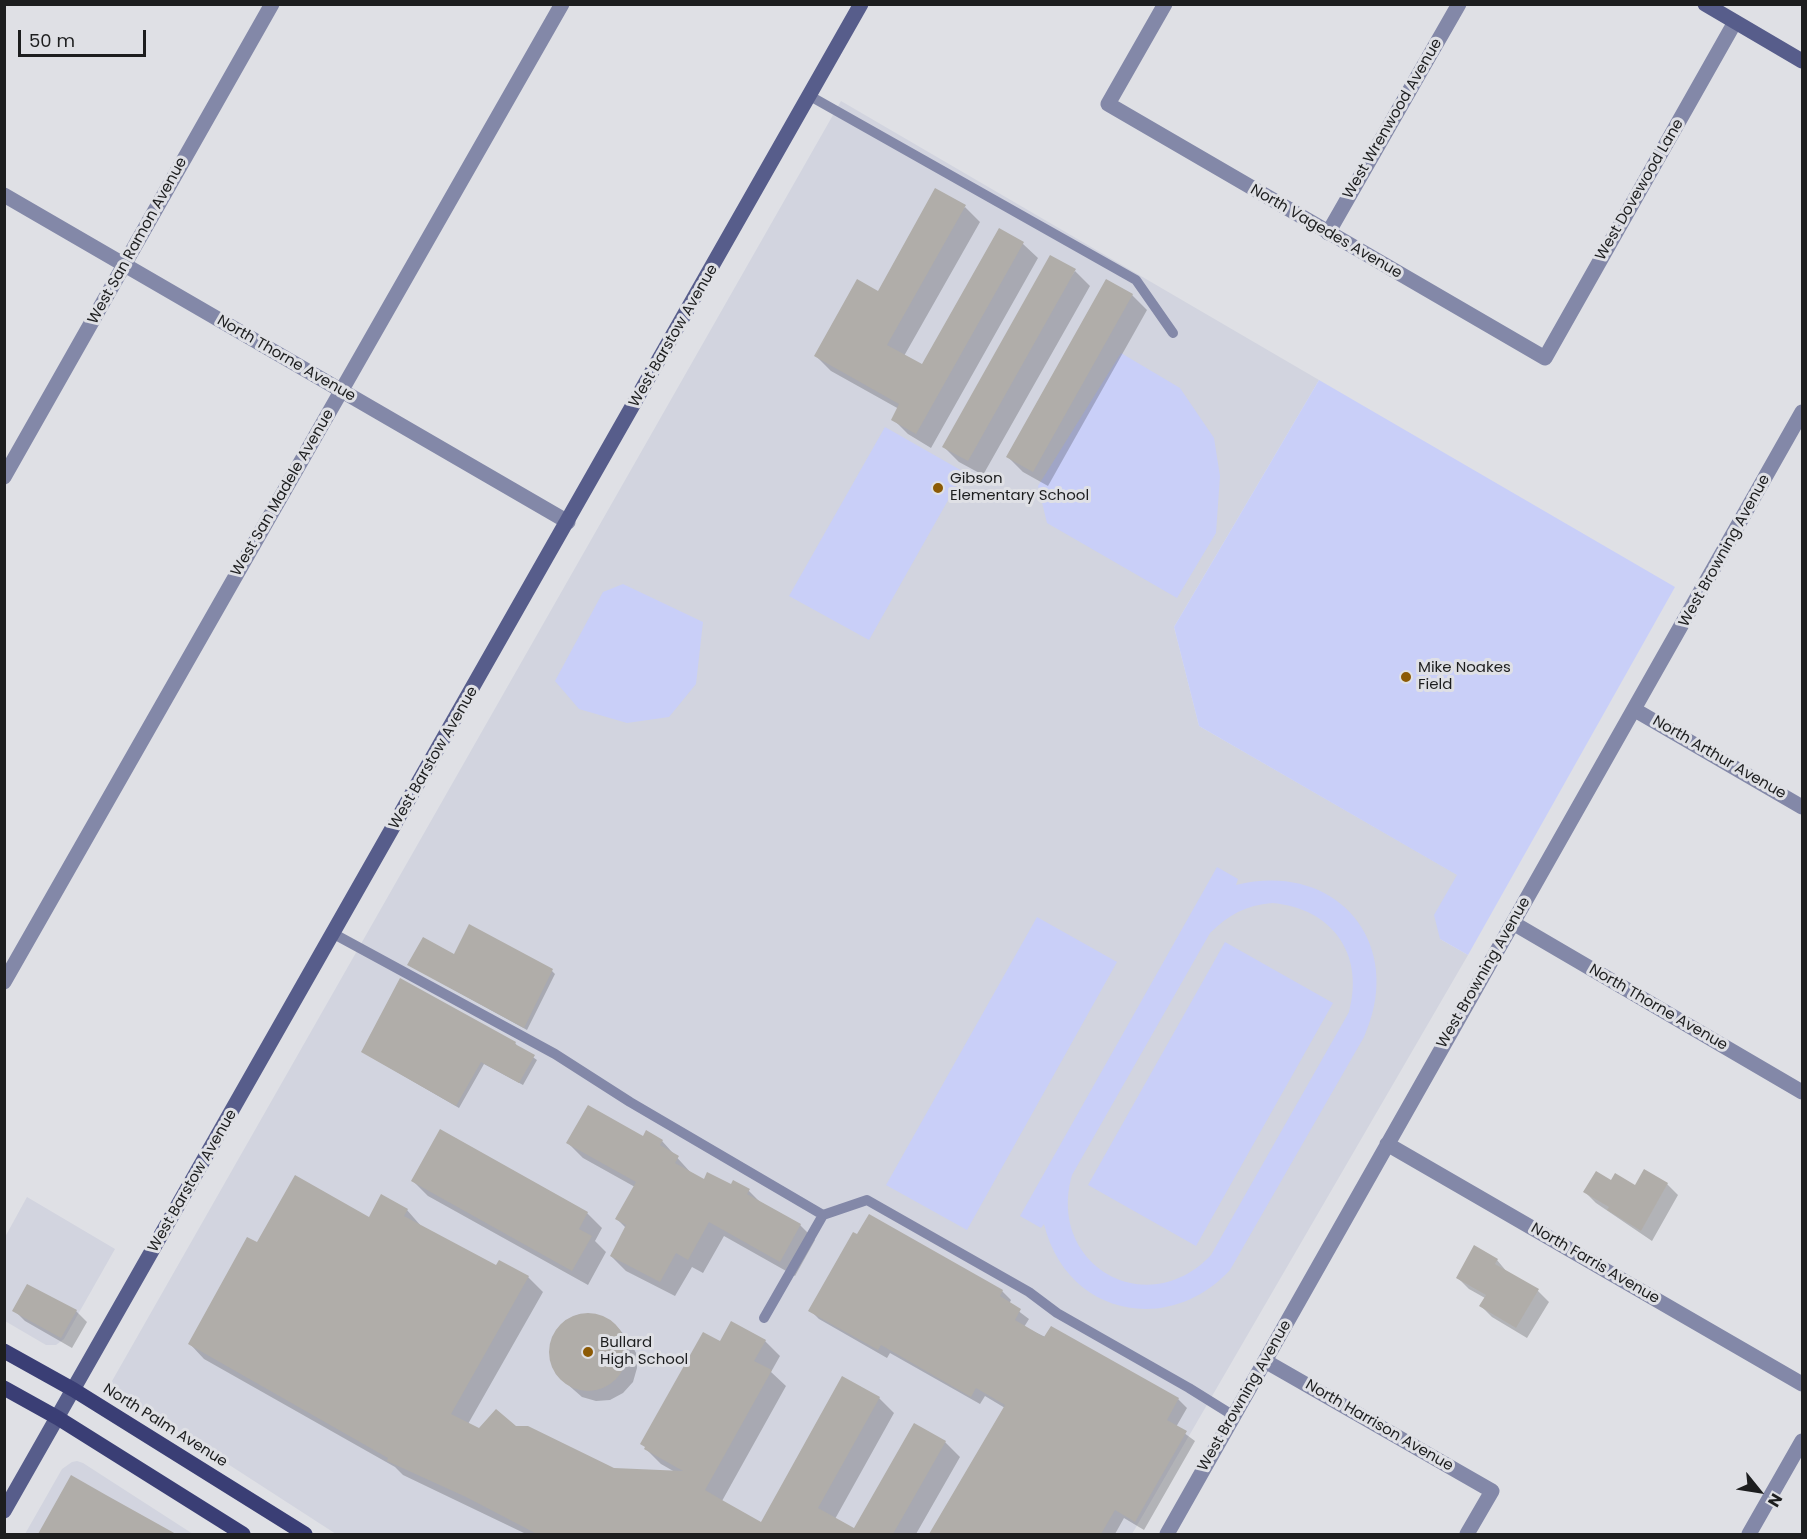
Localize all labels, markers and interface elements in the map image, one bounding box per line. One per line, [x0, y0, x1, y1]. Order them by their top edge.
scale bar [21, 18, 148, 56]
text: 50 m [29, 28, 75, 53]
street label: West Wrenwood Avenue [1340, 36, 1446, 202]
street label: West Dovewood Lane [1592, 116, 1688, 264]
street label: West San Ramon Avenue [85, 154, 191, 328]
street label: North Vagedes Avenue [1247, 181, 1405, 283]
street label: West Barstow Avenue [626, 261, 722, 411]
street label: North Thorne Avenue [214, 312, 358, 406]
street label: West San Madele Avenue [228, 406, 338, 580]
place label: Gibson Elementary School [950, 470, 1089, 505]
street label: West Browning Avenue [1676, 472, 1774, 630]
marker: Gibson Elementary School [931, 481, 945, 495]
place label: Mike Noakes Field [1418, 659, 1511, 694]
marker: Mike Noakes Field [1399, 670, 1413, 684]
street label: West Barstow Avenue [386, 683, 482, 833]
street label: North Arthur Avenue [1649, 712, 1789, 804]
street label: West Browning Avenue [1433, 894, 1535, 1052]
street label: North Thorne Avenue [1586, 961, 1730, 1055]
street label: West Barstow Avenue [145, 1106, 241, 1256]
street label: North Farris Avenue [1527, 1220, 1663, 1308]
street label: West Browning Avenue [1194, 1317, 1296, 1475]
place label: Bullard High School [600, 1334, 688, 1369]
marker: Bullard High School [581, 1345, 595, 1359]
street label: North Harrison Avenue [1302, 1376, 1456, 1476]
street label: North Palm Avenue [100, 1380, 230, 1472]
north arrow [1729, 1461, 1789, 1521]
text: N [1762, 1489, 1788, 1511]

